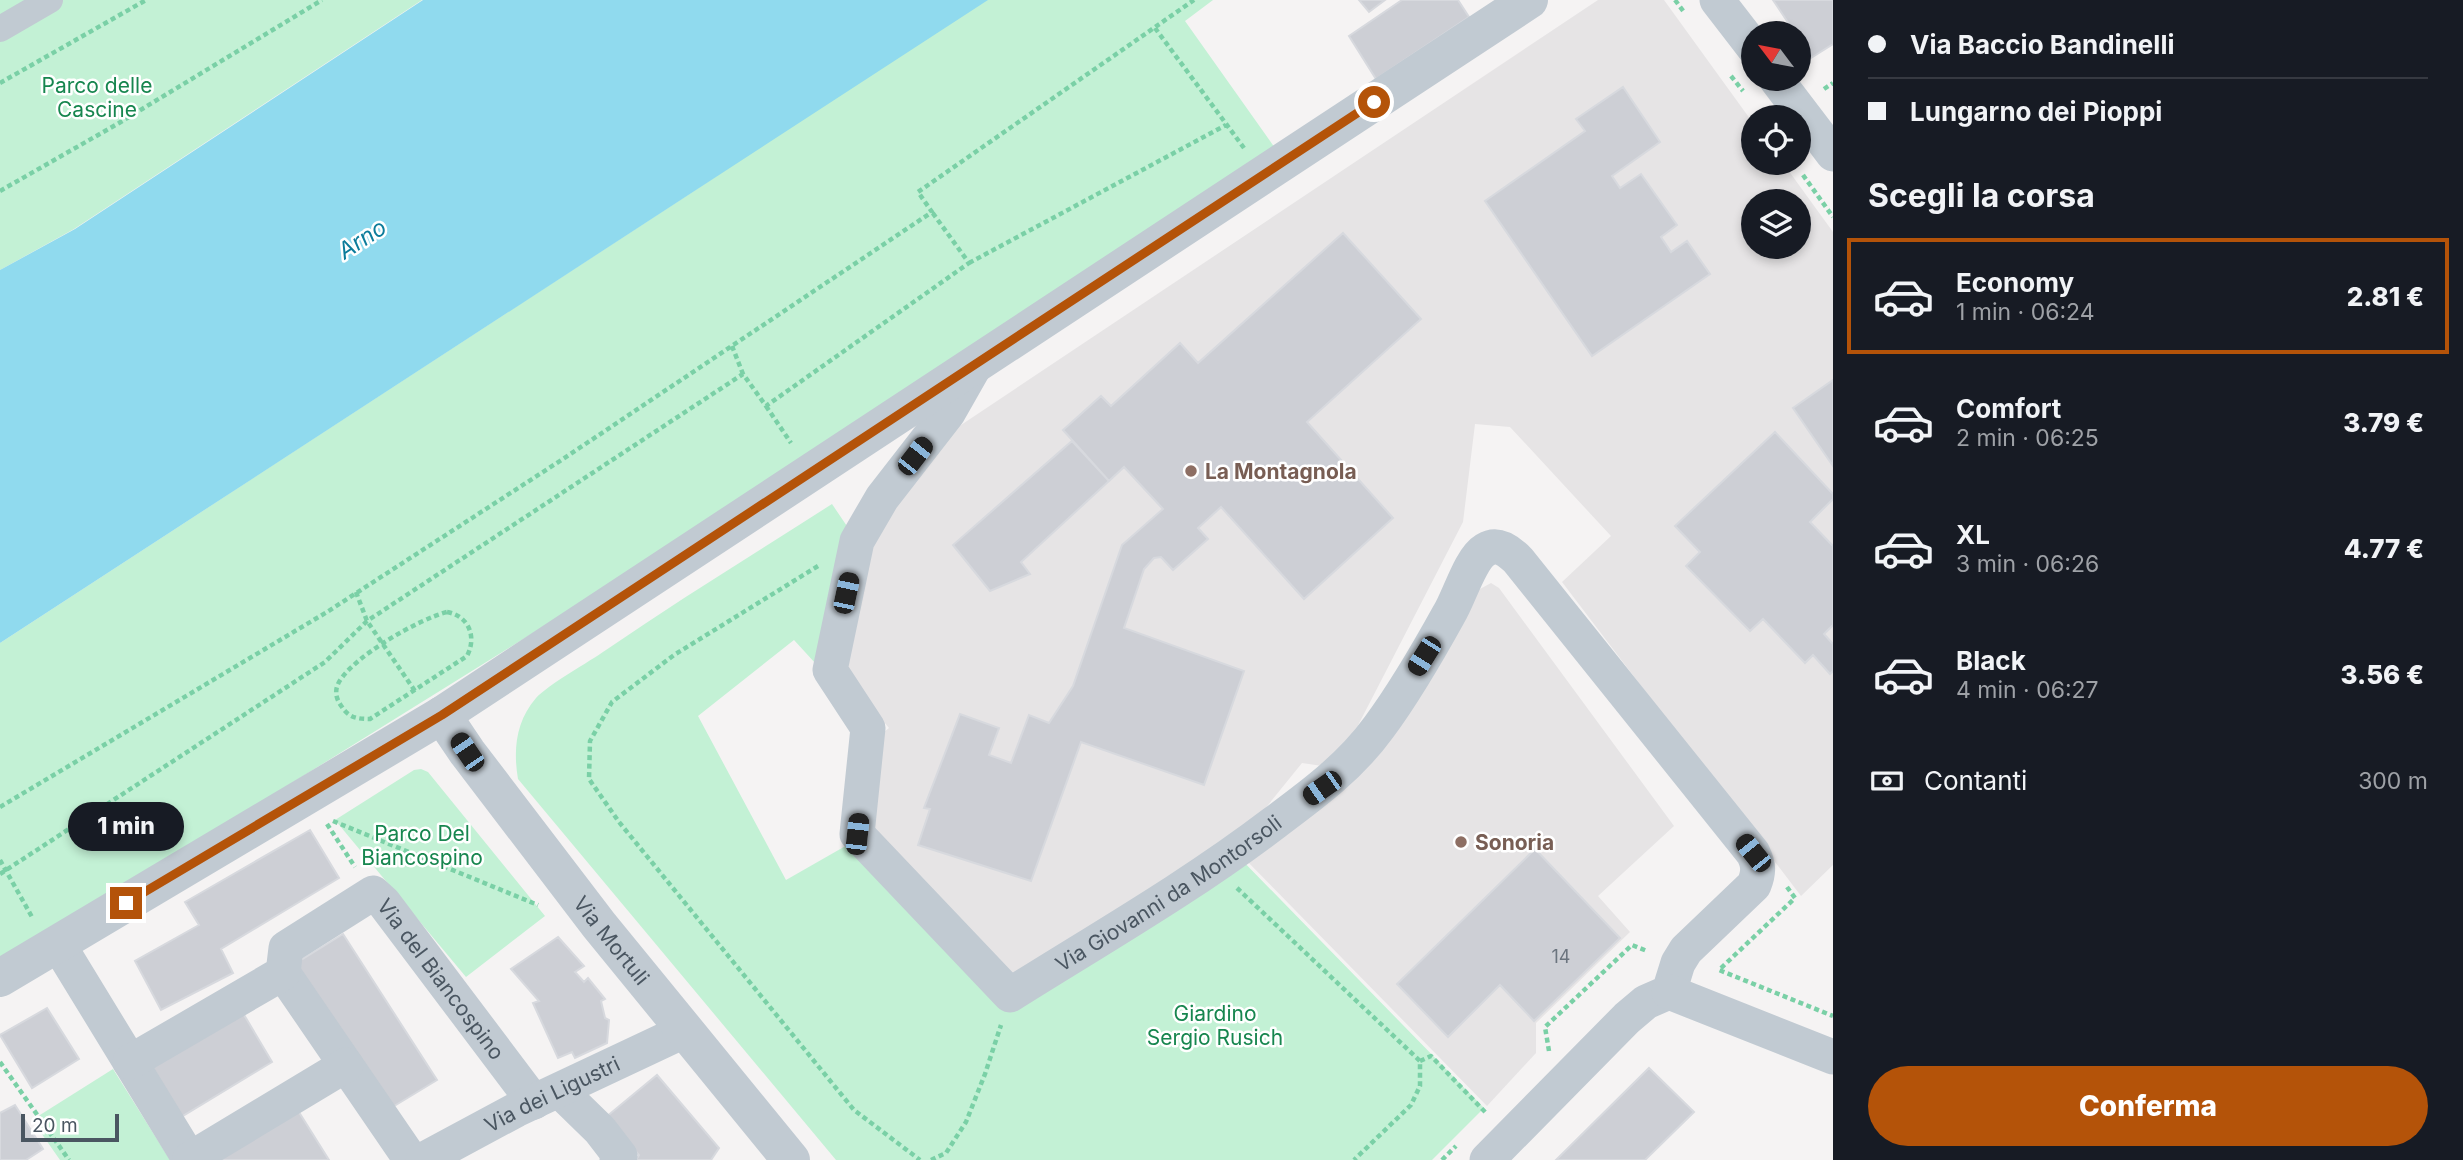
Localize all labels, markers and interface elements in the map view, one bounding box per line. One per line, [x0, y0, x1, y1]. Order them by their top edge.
north arrow [1741, 21, 1811, 91]
map controls [1741, 21, 1811, 259]
text: Via Baccio Bandinelli [1910, 29, 2174, 60]
park label: Parco delle Cascine [42, 73, 152, 122]
route start [1358, 86, 1390, 118]
text: Lungarno dei Pioppi [1910, 96, 2162, 127]
button: locate [1741, 105, 1811, 175]
text: Scegli la corsa [1868, 176, 2095, 215]
button: layers [1741, 189, 1811, 259]
water label: Arno [332, 213, 392, 266]
icon: car [1872, 265, 1935, 328]
text: Economy [1956, 267, 2074, 298]
text: 2.81 € [2347, 281, 2424, 312]
text: 1 min · 06:24 [1956, 298, 2095, 326]
icon: car [1872, 391, 1935, 454]
text: Comfort [1956, 393, 2061, 424]
text: 3.79 € [2343, 407, 2424, 438]
text: 2 min · 06:25 [1956, 424, 2099, 452]
car [894, 433, 937, 479]
place label: La Montagnola [1205, 459, 1357, 484]
marker: La Montagnola [1183, 463, 1199, 479]
icon: car [1872, 517, 1935, 580]
text: XL [1956, 519, 1990, 550]
text: 4.77 € [2344, 533, 2424, 564]
text: 3 min · 06:26 [1956, 550, 2099, 578]
car [832, 570, 861, 616]
car [1404, 633, 1445, 679]
icon: car [1872, 643, 1935, 706]
text: Black [1956, 645, 2026, 676]
text: 3.56 € [2341, 659, 2424, 690]
text: 4 min · 06:27 [1956, 676, 2099, 704]
car [447, 729, 488, 775]
icon: cash [1868, 762, 1906, 800]
text: Contanti [1924, 765, 2027, 796]
car [1299, 767, 1346, 809]
text: 300 m [2358, 767, 2428, 795]
callout: 1 min [68, 802, 184, 850]
street label: Via Giovanni da Montorsoli [1051, 810, 1286, 976]
text: 1 min [97, 812, 155, 840]
car [845, 812, 870, 856]
park label: Parco Del Biancospino [361, 821, 483, 870]
place label: Sonoria [1475, 830, 1554, 855]
car [1732, 830, 1775, 876]
marker: Sonoria [1453, 834, 1469, 850]
route end [110, 887, 142, 919]
street label: Via Mortuli [569, 891, 655, 989]
street label: Via del Biancospino [372, 893, 510, 1064]
house number: 14 [1552, 946, 1570, 967]
park label: Giardino Sergio Rusich [1147, 1001, 1283, 1050]
street label: Via dei Ligustri [480, 1051, 623, 1137]
button: Conferma [1868, 1066, 2428, 1146]
scale bar [21, 1111, 119, 1143]
text: 20 m [32, 1114, 78, 1137]

